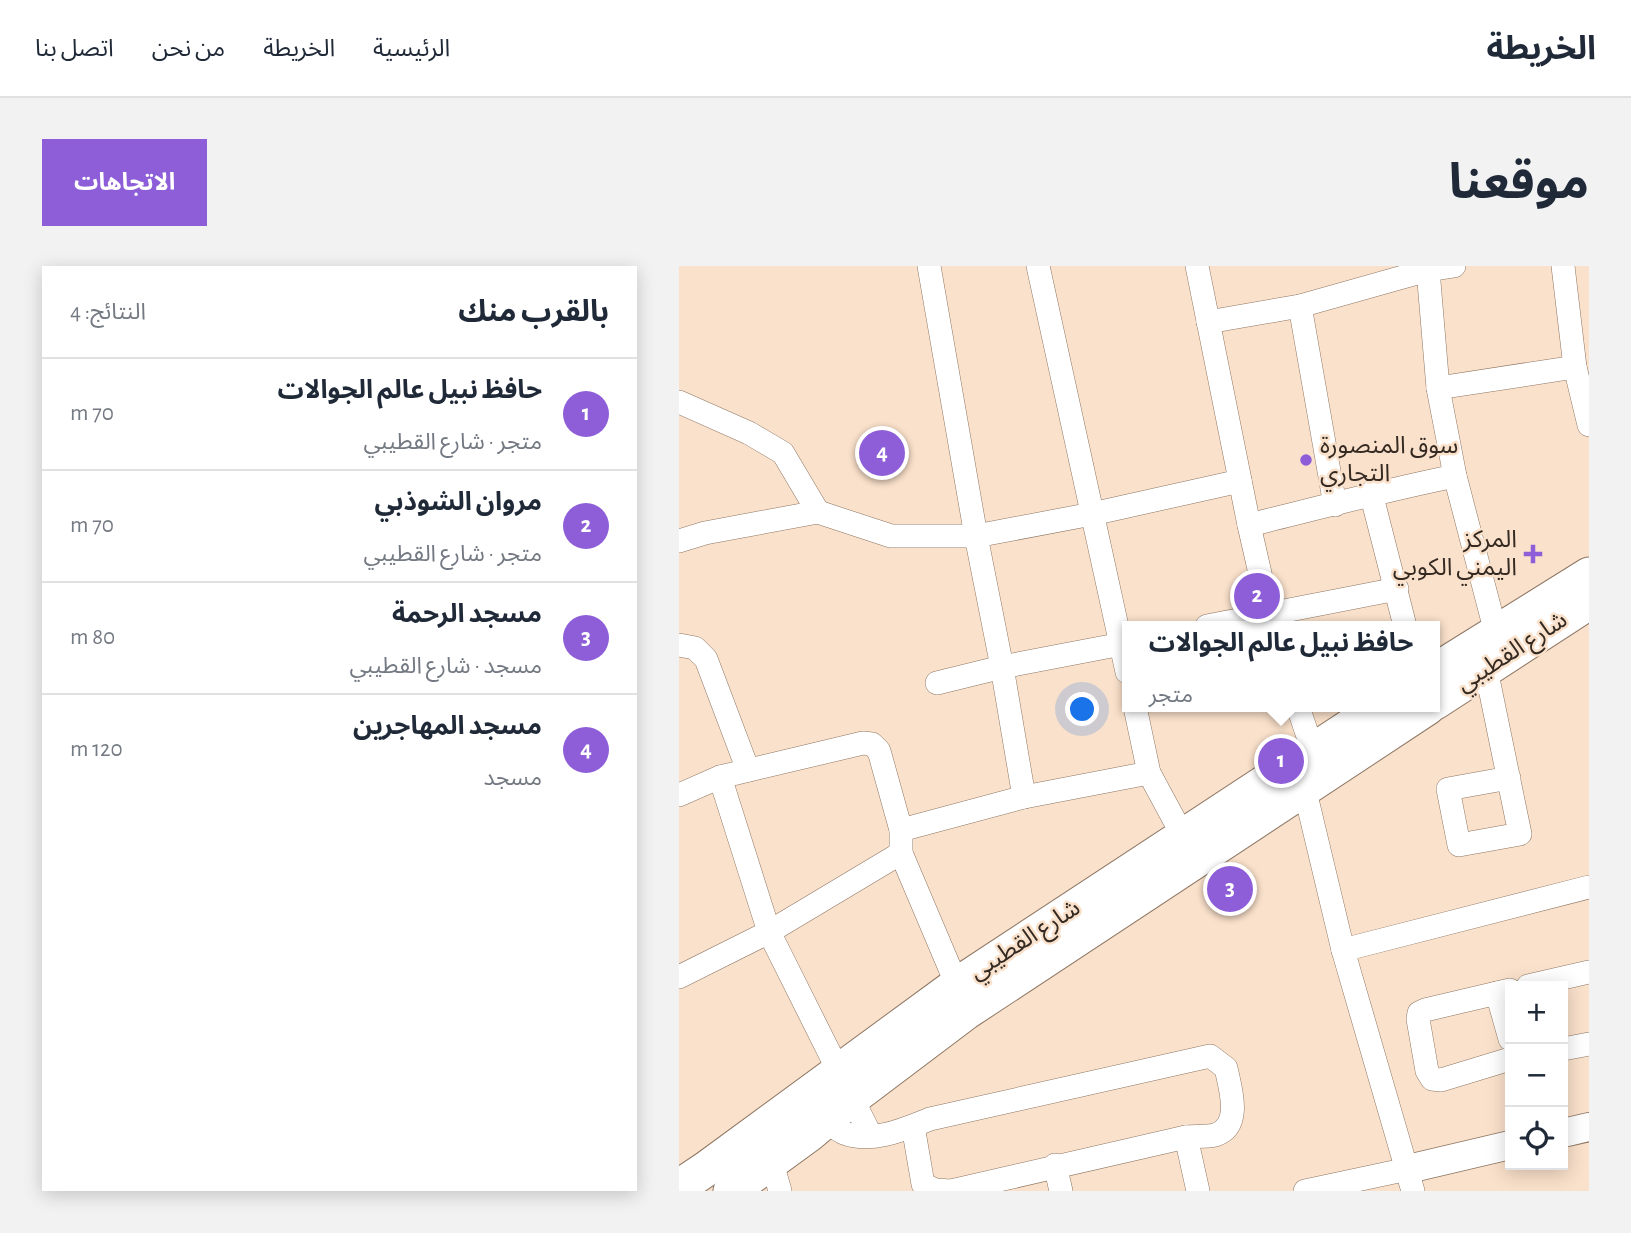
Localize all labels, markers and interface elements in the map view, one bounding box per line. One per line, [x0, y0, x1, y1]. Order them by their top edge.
text: الخريطة [1486, 33, 1596, 66]
text: اتصل بنا [35, 37, 114, 61]
text: من نحن [152, 37, 225, 61]
text: الخريطة [263, 37, 335, 61]
text: الرئيسية [373, 37, 450, 61]
button: الاتجاهات [42, 139, 207, 226]
text: موقعنا [1449, 159, 1589, 208]
text: بالقرب منك [458, 297, 609, 327]
text: النتائج: 4 [70, 301, 146, 324]
text: حافظ نبيل عالم الجوالات [277, 377, 542, 403]
text: 70 m [70, 402, 114, 425]
text: 1 [582, 402, 590, 425]
pin: 4 [859, 427, 905, 479]
text: متجر · شارع القطيبي [364, 431, 542, 454]
place label: سوق المنصورة التجاري [1320, 434, 1458, 492]
marker: سوق المنصورة التجاري [1298, 452, 1314, 468]
text: مروان الشوذبي [375, 489, 542, 515]
text: 70 m [70, 514, 114, 537]
text: 2 [581, 514, 591, 537]
place label: المركز اليمني الكوبي [1393, 528, 1517, 586]
text: متجر · شارع القطيبي [364, 543, 542, 566]
marker: المركز اليمني الكوبي [1523, 544, 1543, 564]
pin: 2 [1234, 570, 1280, 622]
text: مسجد الرحمة [392, 601, 542, 627]
street label: شارع القطيبي [1452, 607, 1575, 701]
popup [1122, 621, 1440, 712]
text: 80 m [70, 626, 115, 649]
text: 3 [581, 626, 591, 649]
text: حافظ نبيل عالم الجوالات [1149, 630, 1413, 656]
text: مسجد · شارع القطيبي [349, 655, 542, 678]
text: متجر [1149, 684, 1193, 707]
your location [1065, 692, 1099, 726]
text: مسجد المهاجرين [353, 713, 542, 739]
pin: 1 [1258, 735, 1304, 787]
text: 120 m [70, 738, 123, 761]
text: 4 [580, 738, 592, 761]
text: مسجد [483, 767, 542, 790]
pin: 3 [1207, 863, 1253, 915]
street label: شارع القطيبي [965, 895, 1088, 989]
map controls [1505, 981, 1568, 1170]
button: + [1505, 981, 1568, 1044]
button: − [1505, 1044, 1568, 1107]
button: locate [1505, 1107, 1568, 1170]

